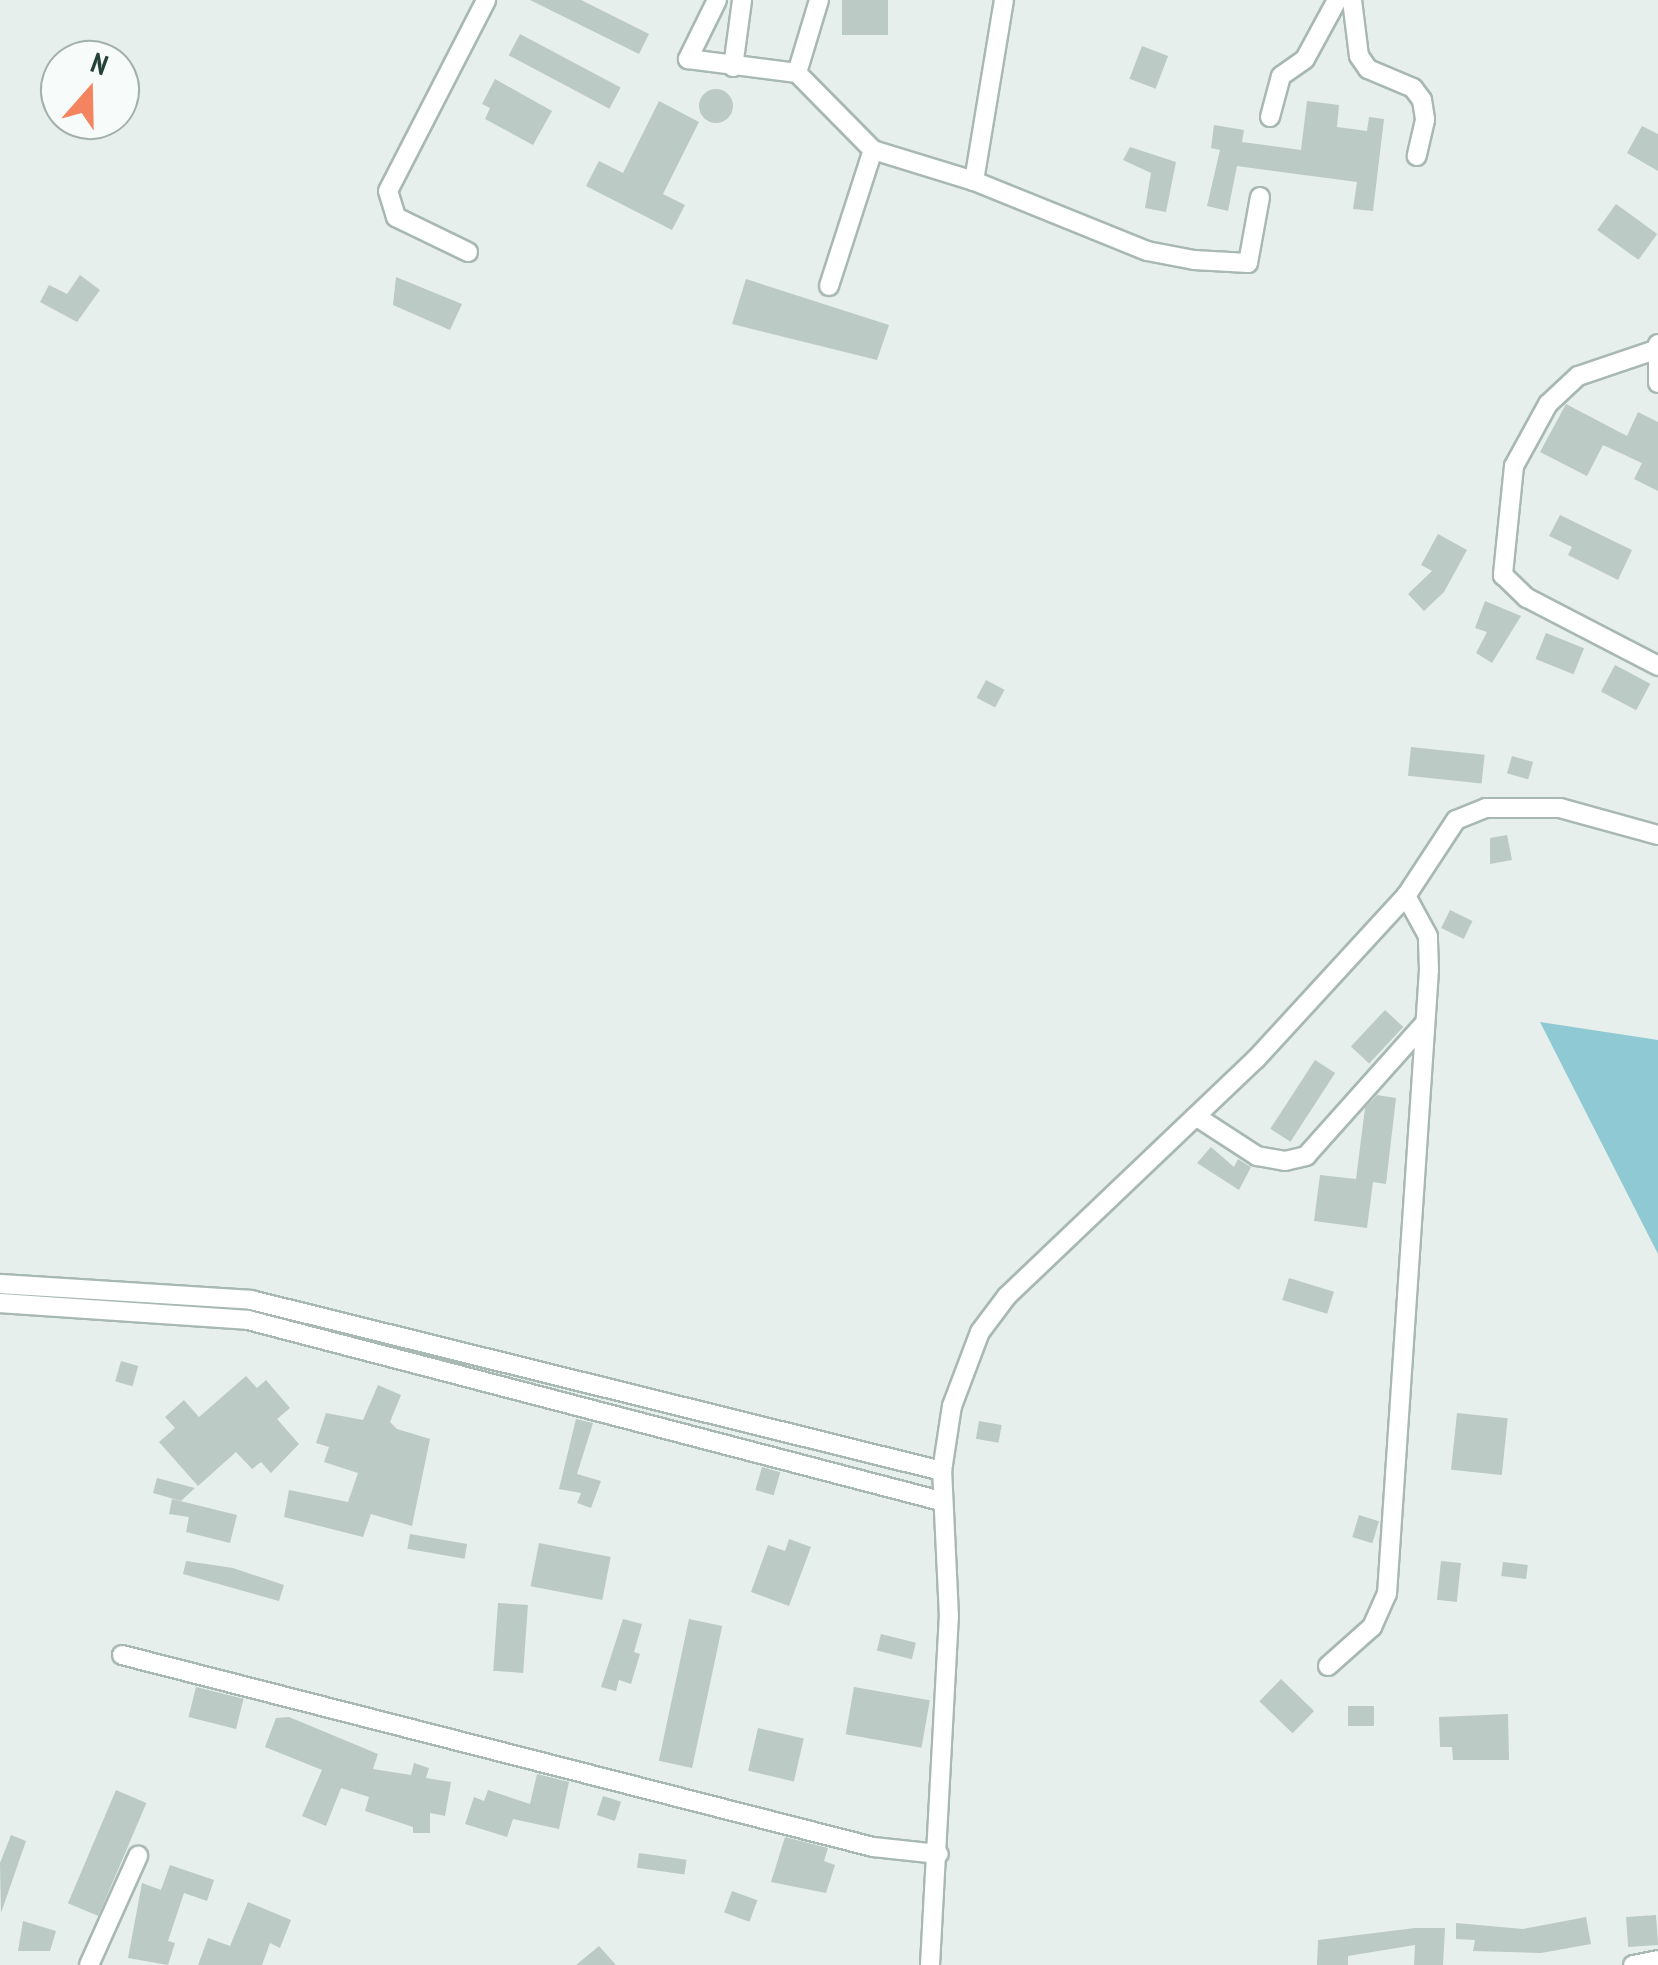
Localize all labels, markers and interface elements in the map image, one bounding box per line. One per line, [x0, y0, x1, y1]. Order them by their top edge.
north arrow [40, 40, 140, 140]
text: N [86, 43, 113, 83]

